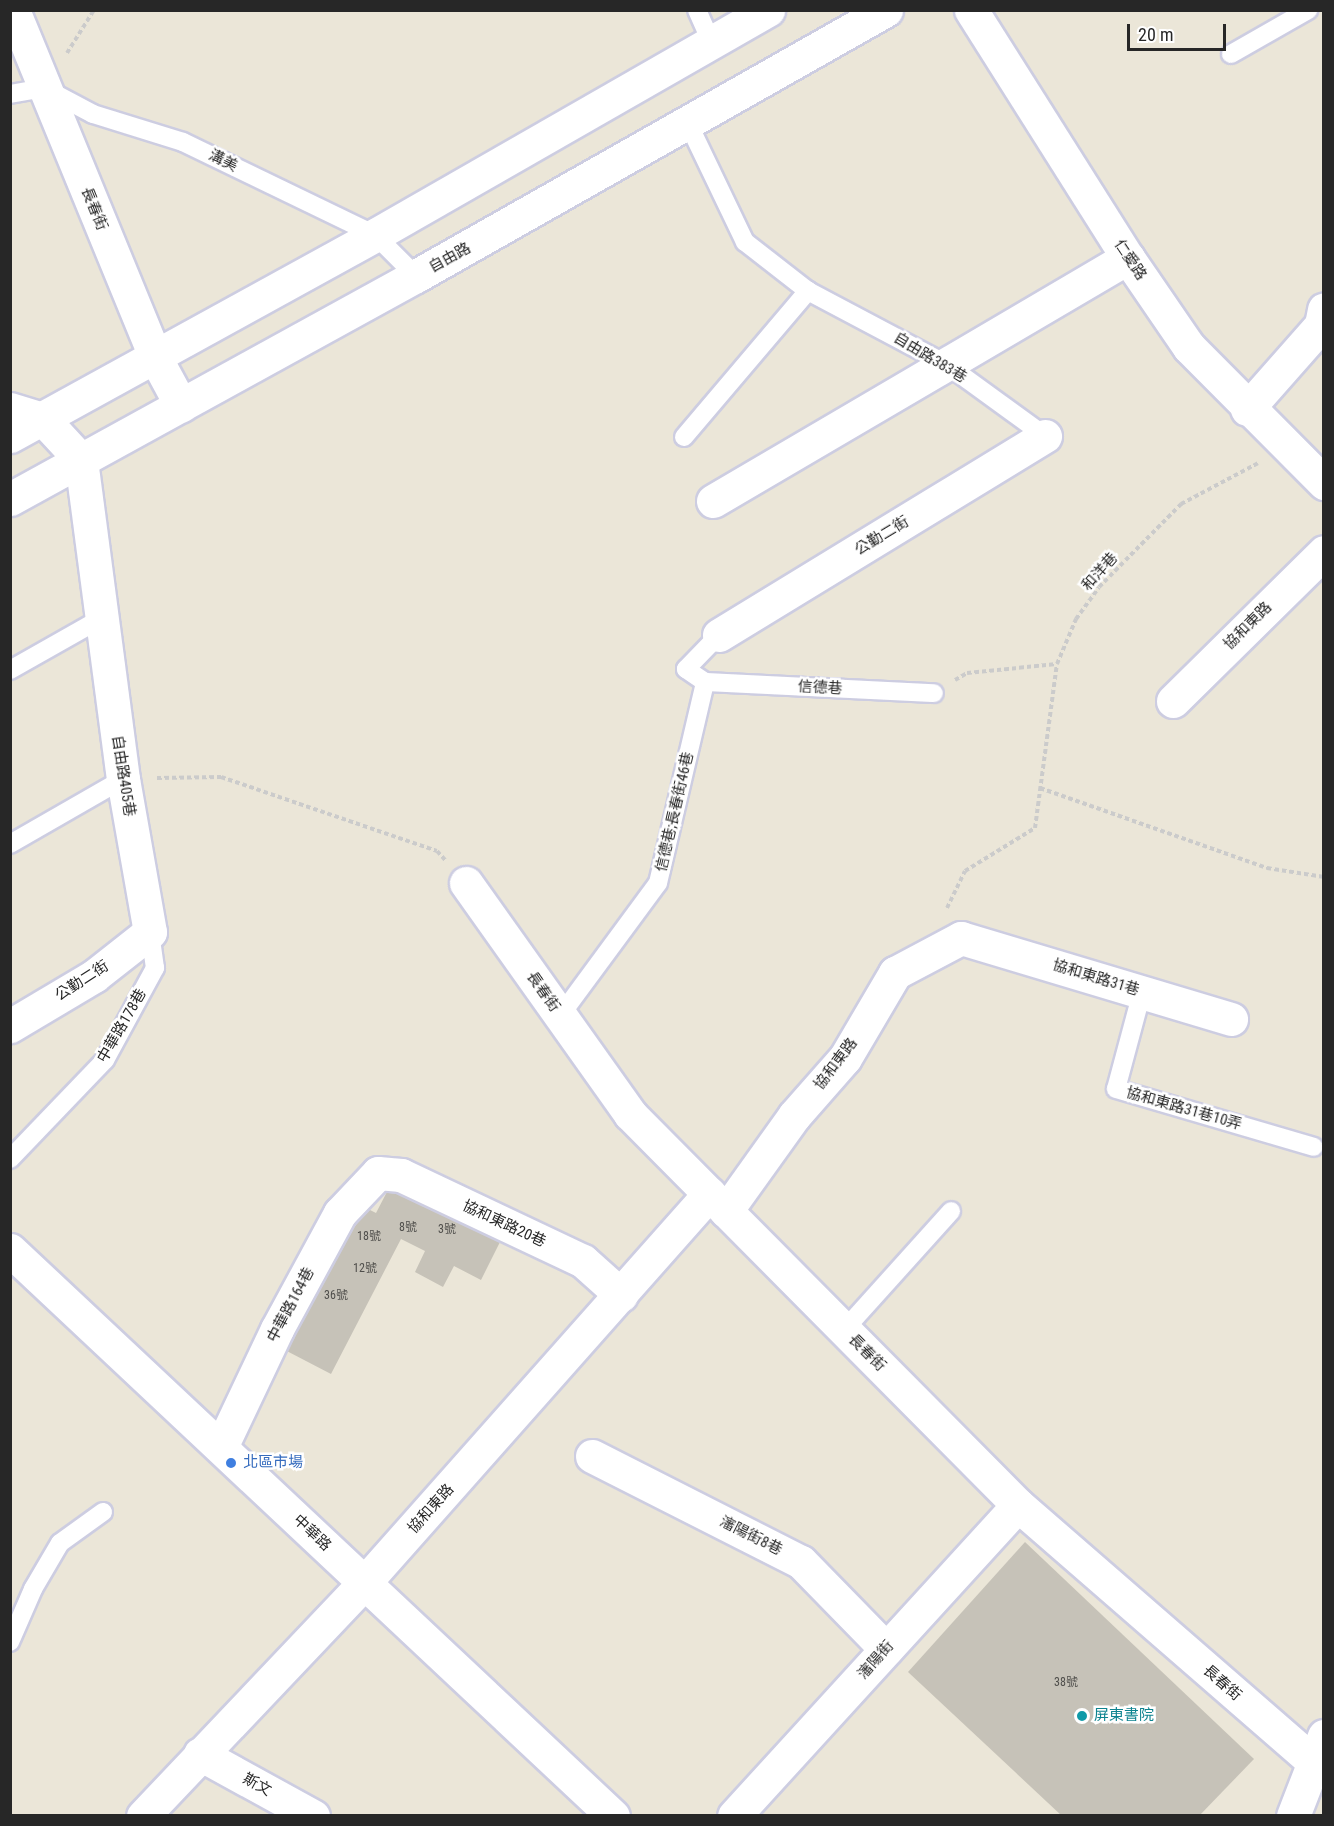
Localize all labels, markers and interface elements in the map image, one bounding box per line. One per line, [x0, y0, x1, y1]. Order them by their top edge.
scale bar [1130, 12, 1229, 50]
text: 20 m [1138, 24, 1173, 45]
street label: 溝美 [206, 146, 240, 176]
street label: 長春街 [77, 185, 111, 233]
street label: 仁愛路 [1110, 236, 1150, 284]
street label: 自由路 [426, 239, 474, 277]
street label: 自由路383巷 [890, 329, 970, 387]
street label: 公勤二街 [852, 513, 912, 559]
street label: 和洋巷 [1078, 549, 1122, 595]
street label: 協和東路 [1220, 598, 1276, 654]
street label: 信德巷 [797, 678, 843, 698]
street label: 自由路405巷 [108, 734, 138, 818]
street label: 信德巷;長春街46巷 [652, 750, 698, 874]
street label: 協和東路31巷 [1050, 956, 1142, 1000]
street label: 公勤二街 [52, 957, 112, 1005]
street label: 長春街 [523, 968, 563, 1016]
street label: 中華路178巷 [94, 986, 150, 1066]
street label: 協和東路 [811, 1035, 861, 1093]
street label: 協和東路31巷10弄 [1124, 1084, 1244, 1134]
street label: 協和東路20巷 [459, 1197, 549, 1251]
house number: 8號 [399, 1221, 417, 1235]
house number: 3號 [438, 1223, 456, 1237]
house number: 18號 [357, 1230, 381, 1244]
house number: 12號 [353, 1262, 377, 1276]
street label: 中華路164巷 [264, 1264, 318, 1346]
house number: 36號 [324, 1289, 348, 1303]
street label: 長春街 [845, 1331, 889, 1375]
place label: 北區市場 [243, 1454, 303, 1472]
marker: 北區市場 [224, 1456, 238, 1470]
street label: 協和東路 [404, 1481, 458, 1537]
street label: 中華路 [289, 1511, 335, 1555]
street label: 瀋陽街8巷 [717, 1513, 785, 1559]
street label: 瀋陽街 [854, 1637, 898, 1683]
street label: 長春街 [1199, 1661, 1245, 1705]
house number: 38號 [1054, 1676, 1078, 1690]
place label: 屏東書院 [1094, 1707, 1154, 1725]
marker: 屏東書院 [1075, 1709, 1089, 1723]
street label: 斯文 [240, 1770, 274, 1800]

